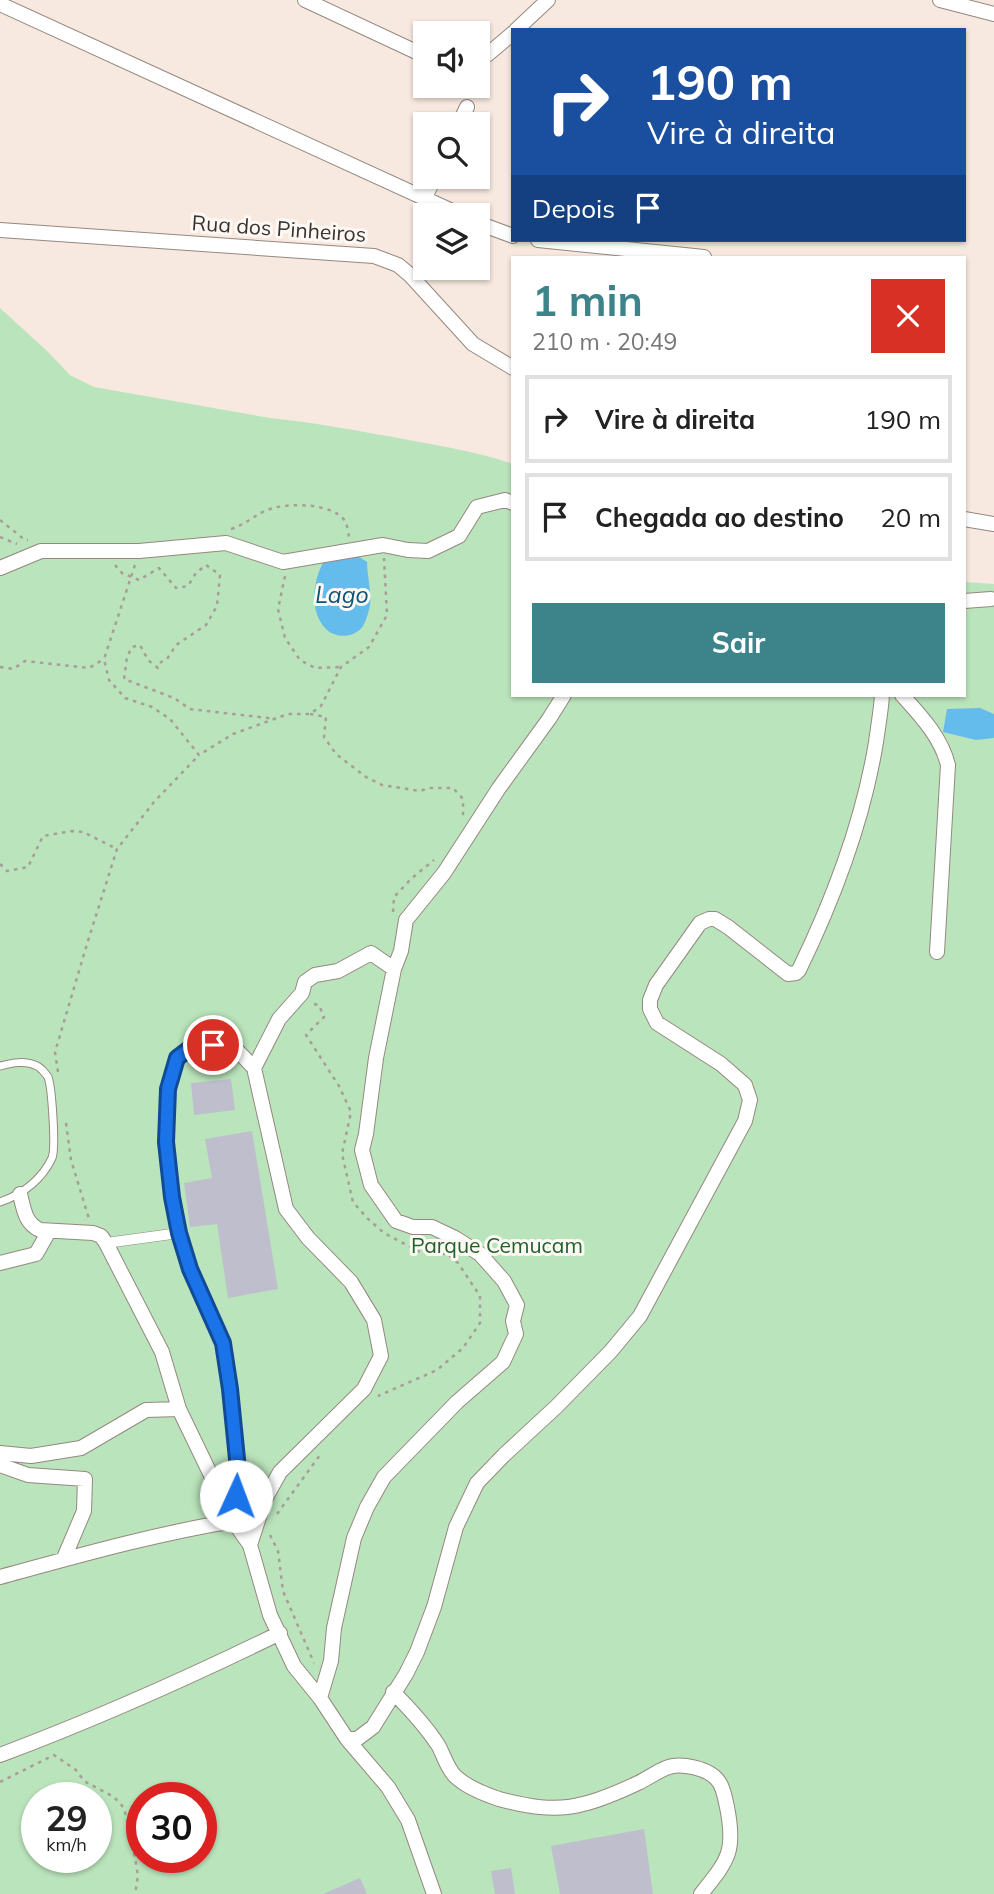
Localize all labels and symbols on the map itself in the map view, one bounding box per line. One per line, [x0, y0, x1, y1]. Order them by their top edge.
street label: Rua dos Pinheiros [191, 209, 367, 247]
water label: Lago [315, 580, 369, 609]
pin [183, 1015, 243, 1075]
park label: Parque Cemucam [411, 1232, 583, 1258]
position arrow [199, 1459, 273, 1533]
speed limit sign: 30 [126, 1782, 217, 1873]

